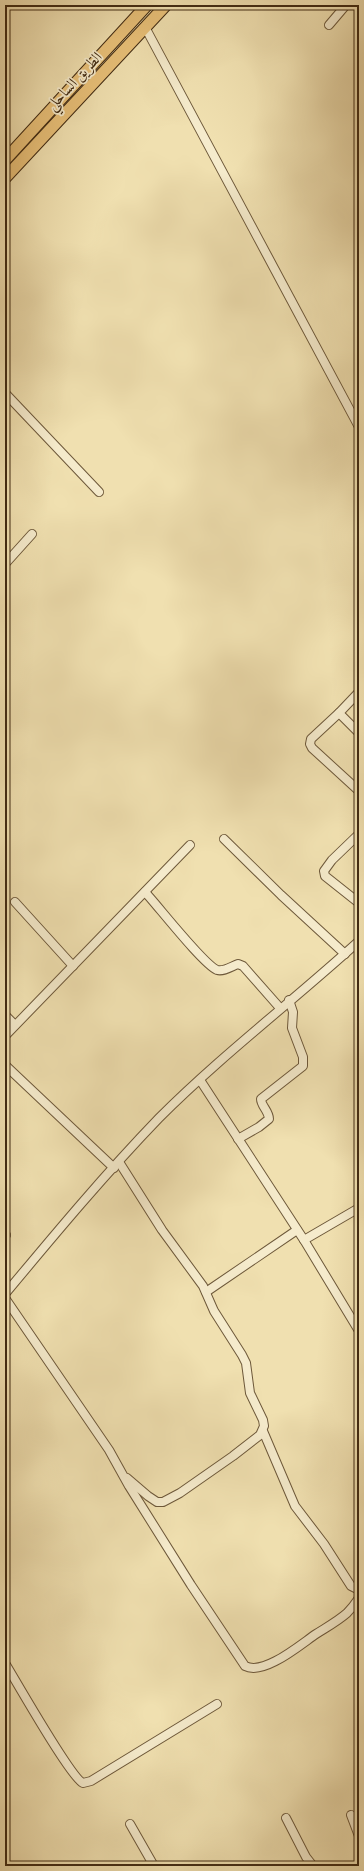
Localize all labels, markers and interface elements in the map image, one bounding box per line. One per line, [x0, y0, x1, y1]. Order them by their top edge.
street label: الطريق الساحلي [42, 48, 109, 117]

